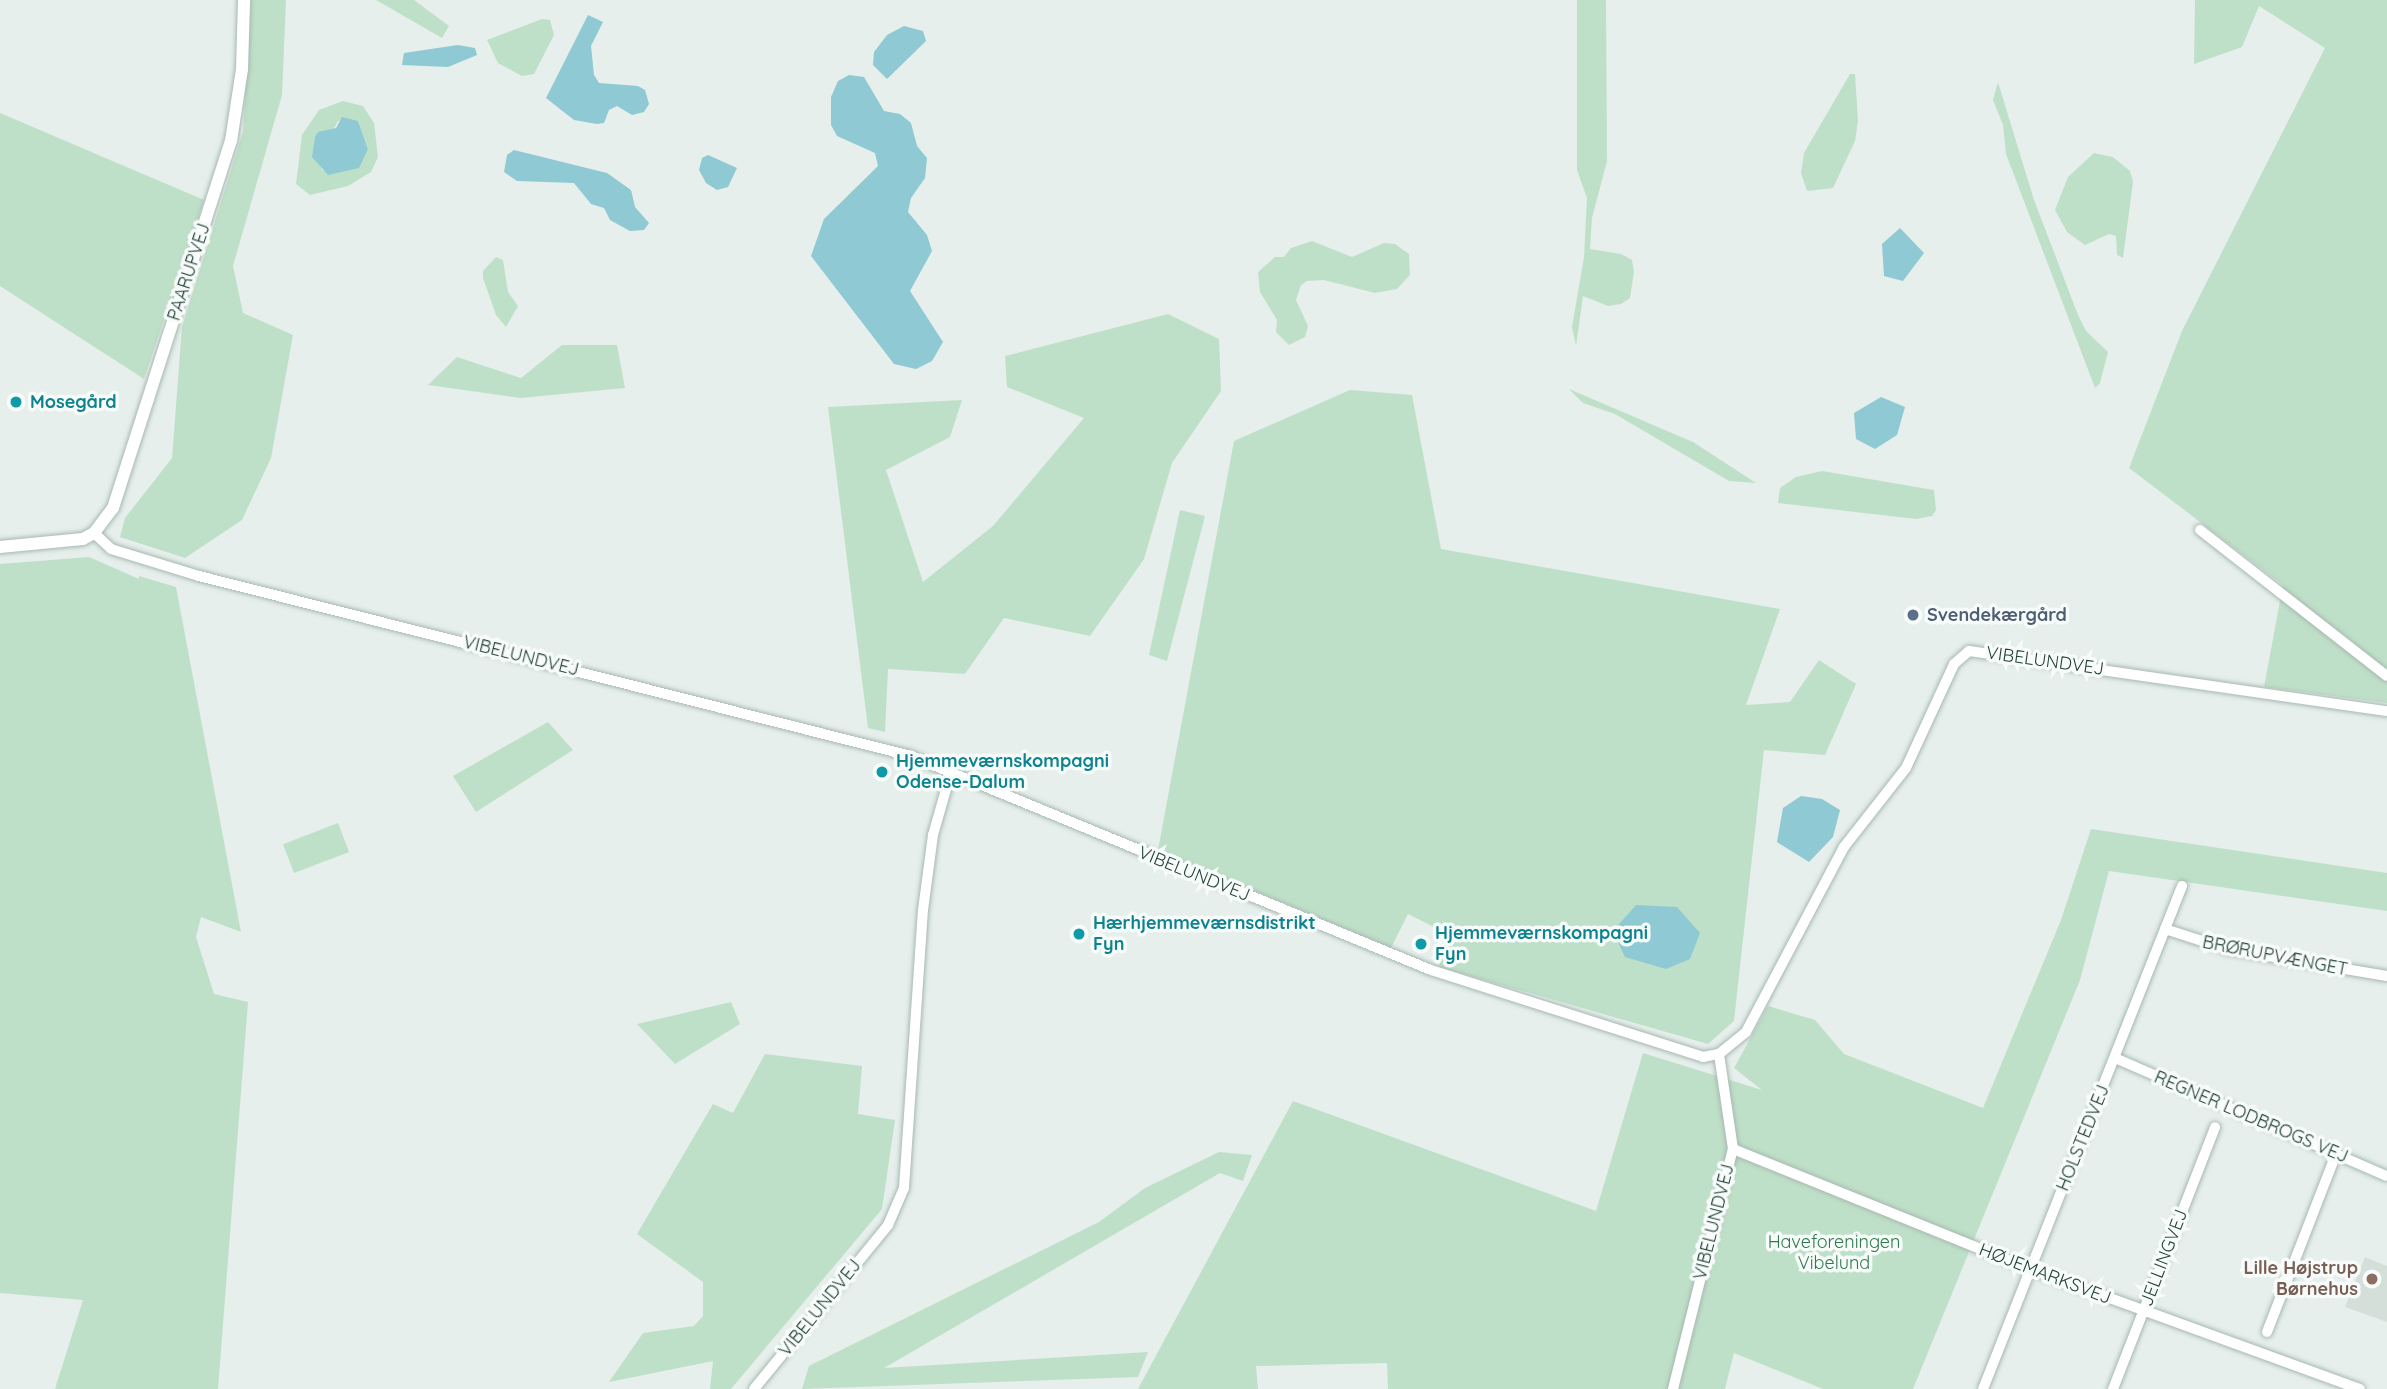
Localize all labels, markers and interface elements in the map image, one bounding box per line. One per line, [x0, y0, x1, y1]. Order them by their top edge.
street label: PAARUPVEJ [163, 221, 215, 323]
place label: Mosegård [30, 391, 117, 413]
marker: Mosegård [8, 394, 24, 410]
place label: Svendekærgård [1927, 604, 2067, 626]
marker: Svendekærgård [1905, 607, 1921, 623]
street label: VIBELUNDVEJ [461, 631, 581, 681]
street label: VIBELUNDVEJ [1985, 642, 2105, 680]
place label: Hjemmeværnskompagni Odense-Dalum [896, 751, 1109, 794]
marker: Hjemmeværnskompagni Odense-Dalum [874, 764, 890, 780]
street label: VIBELUNDVEJ [1135, 842, 1253, 906]
place label: Hærhjemmeværnsdistrikt Fyn [1093, 913, 1316, 956]
place label: Hjemmeværnskompagni Fyn [1435, 923, 1648, 965]
marker: Hærhjemmeværnsdistrikt Fyn [1071, 926, 1087, 942]
street label: BRØRUPVÆNGET [2200, 931, 2350, 981]
marker: Hjemmeværnskompagni Fyn [1413, 936, 1429, 952]
street label: REGNER LODBROGS VEJ [2151, 1066, 2351, 1168]
street label: HOLSTEDVEJ [2052, 1082, 2114, 1194]
street label: VIBELUNDVEJ [1689, 1162, 1739, 1282]
street label: JELLINGVEJ [2136, 1207, 2192, 1309]
park label: Haveforeningen Vibelund [1768, 1232, 1900, 1274]
street label: HØJEMARKSVEJ [1976, 1239, 2114, 1309]
street label: VIBELUNDVEJ [774, 1255, 866, 1361]
place label: Lille Højstrup Børnehus [2244, 1258, 2358, 1300]
marker: Lille Højstrup Børnehus [2364, 1271, 2380, 1287]

